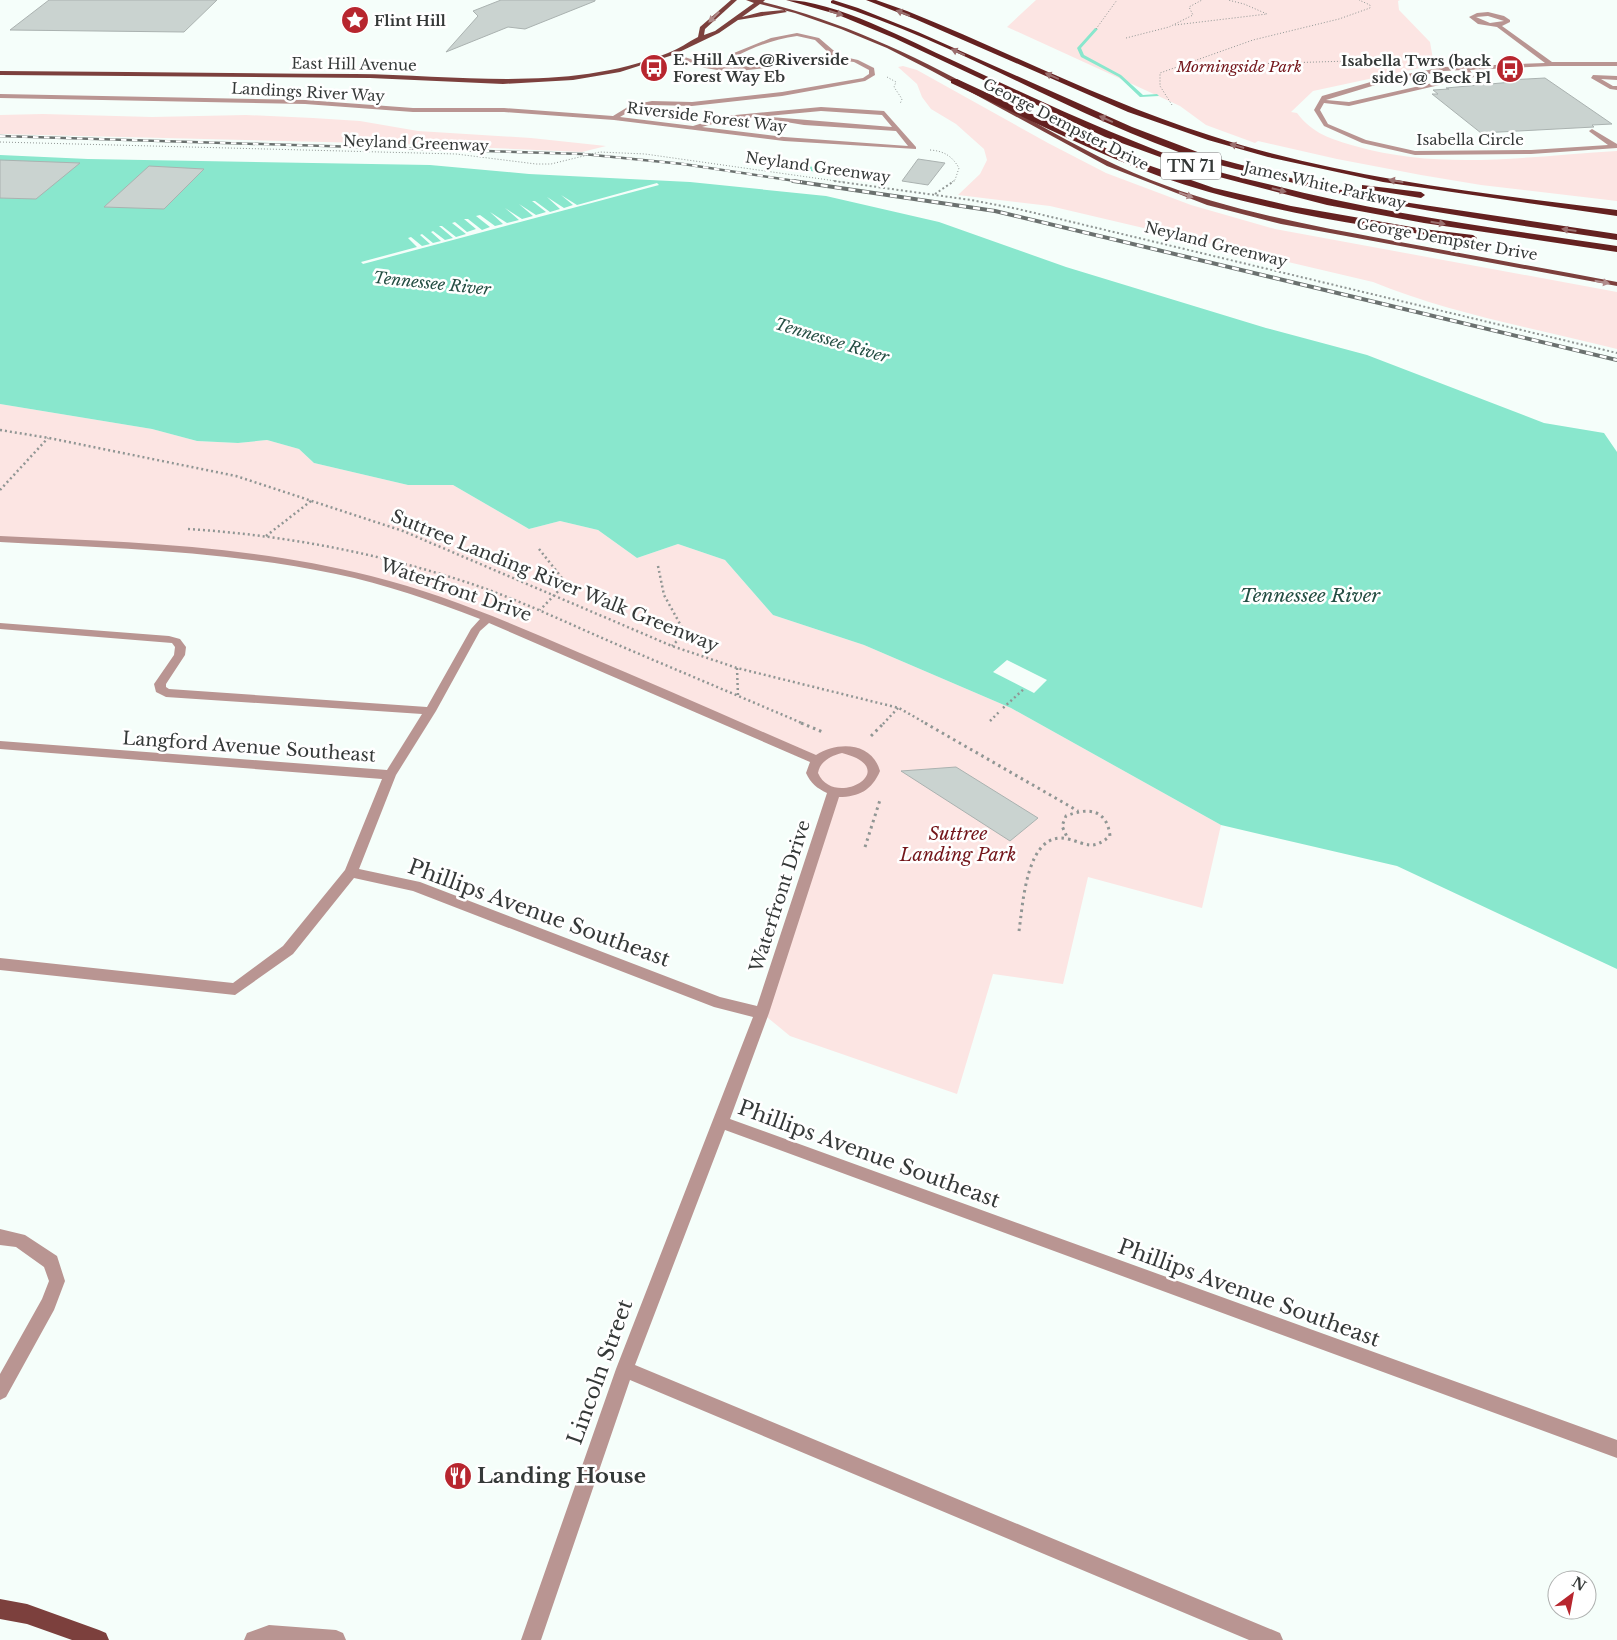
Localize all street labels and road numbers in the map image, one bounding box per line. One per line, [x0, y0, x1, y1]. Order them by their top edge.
street label: East Hill Avenue [291, 53, 417, 75]
street label: George Dempster Drive [980, 74, 1152, 174]
street label: Landings River Way [231, 78, 386, 106]
street label: Riverside Forest Way [626, 98, 789, 136]
street label: Isabella Circle [1416, 130, 1524, 149]
street label: Neyland Greenway [343, 131, 490, 155]
street label: Neyland Greenway [744, 147, 892, 187]
road number: TN 71 [1161, 153, 1221, 180]
street label: James White Parkway [1240, 157, 1408, 213]
street label: George Dempster Drive [1355, 214, 1539, 264]
street label: Neyland Greenway [1143, 217, 1290, 271]
street label: Suttree Landing River Walk Greenway [388, 505, 722, 657]
street label: Waterfront Drive [376, 553, 535, 626]
street label: Langford Avenue Southeast [122, 727, 377, 767]
street label: Waterfront Drive [745, 817, 815, 976]
street label: Phillips Avenue Southeast [405, 853, 674, 973]
street label: Phillips Avenue Southeast [735, 1094, 1004, 1214]
street label: Phillips Avenue Southeast [1115, 1233, 1384, 1353]
street label: Lincoln Street [562, 1296, 638, 1448]

